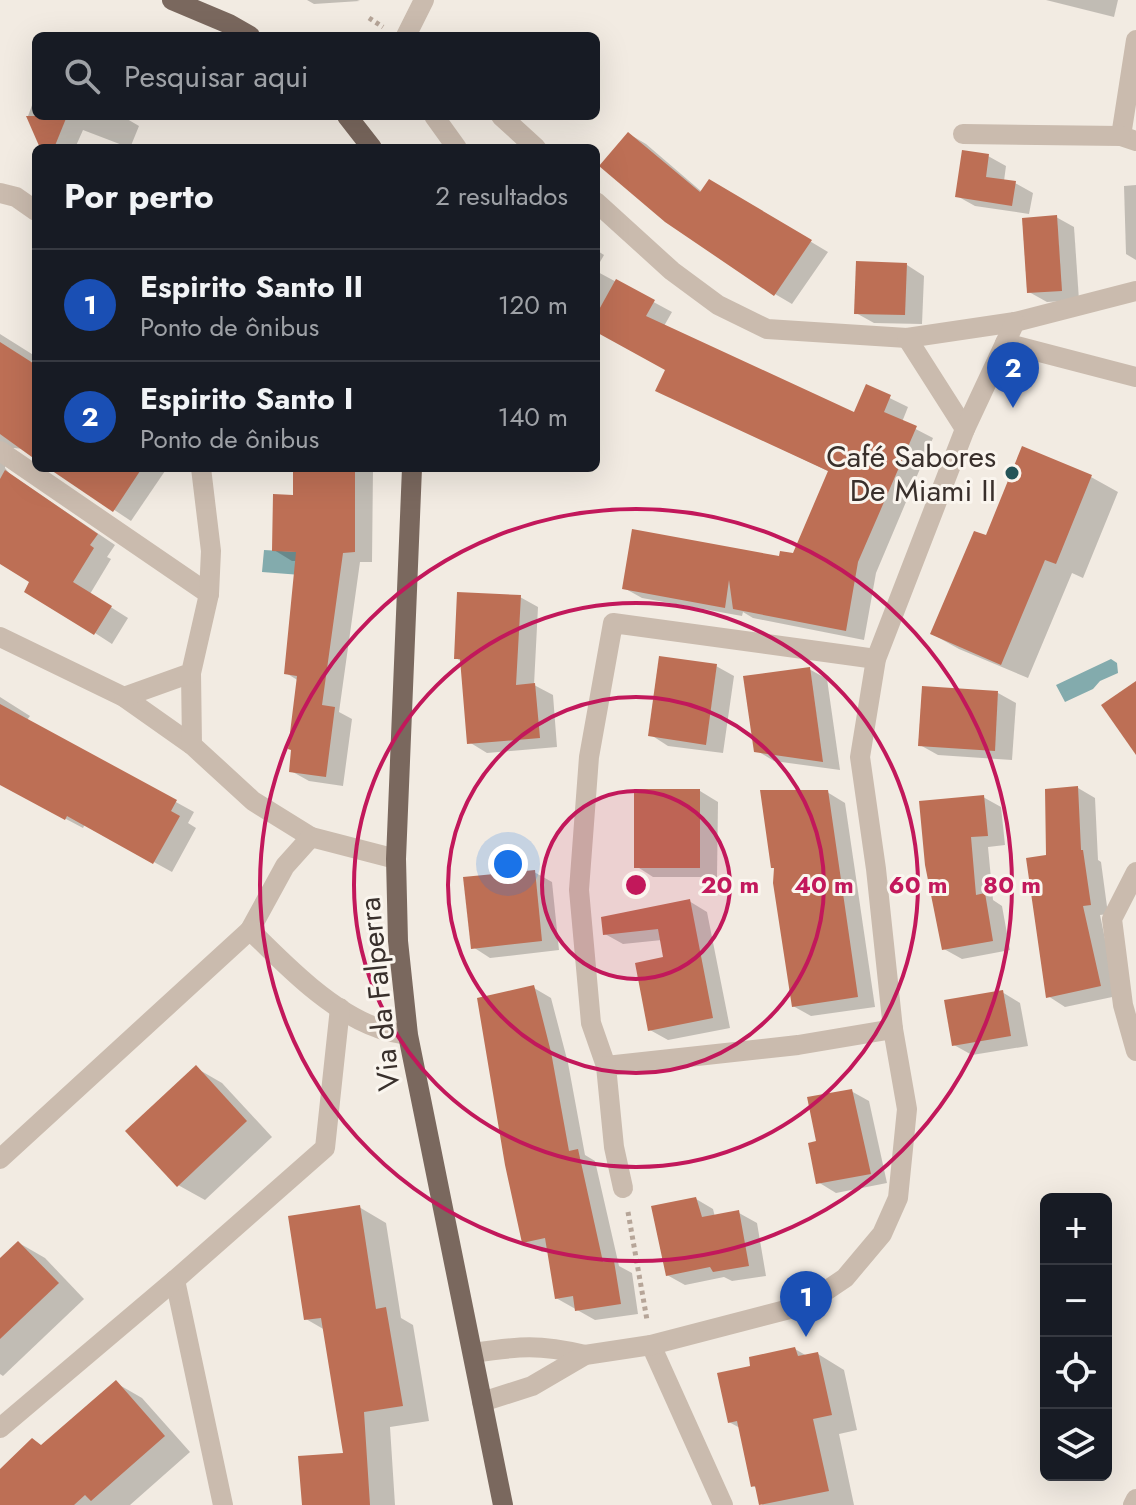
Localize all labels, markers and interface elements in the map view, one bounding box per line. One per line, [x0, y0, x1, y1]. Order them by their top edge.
search box [32, 32, 600, 120]
icon: search [60, 54, 104, 98]
text: Pesquisar aqui [124, 55, 309, 98]
text: Por perto [64, 172, 214, 221]
text: 2 resultados [435, 177, 568, 215]
text: Espirito Santo II [140, 265, 363, 308]
text: 1 [83, 286, 97, 324]
text: 120 m [498, 286, 568, 324]
text: Ponto de ônibus [140, 308, 319, 346]
pin: 2 [987, 342, 1039, 408]
text: Espirito Santo I [140, 377, 353, 420]
text: 2 [81, 398, 99, 436]
text: 140 m [497, 398, 568, 436]
text: Ponto de ônibus [140, 420, 319, 458]
place label: Café Sabores De Miami II [826, 435, 996, 512]
marker: Café Sabores De Miami II [1003, 464, 1021, 482]
your location [488, 844, 528, 884]
text: 20 m [701, 867, 759, 902]
text: 40 m [794, 867, 854, 902]
text: 60 m [889, 867, 947, 902]
text: 80 m [983, 867, 1041, 902]
centre of rings [622, 871, 650, 899]
street label: Via da Falperra [347, 895, 411, 1093]
map controls [1040, 1193, 1112, 1481]
button: + [1040, 1193, 1112, 1265]
button: − [1040, 1265, 1112, 1337]
pin: 1 [780, 1271, 832, 1337]
button: locate [1040, 1337, 1112, 1409]
button: layers [1040, 1409, 1112, 1481]

